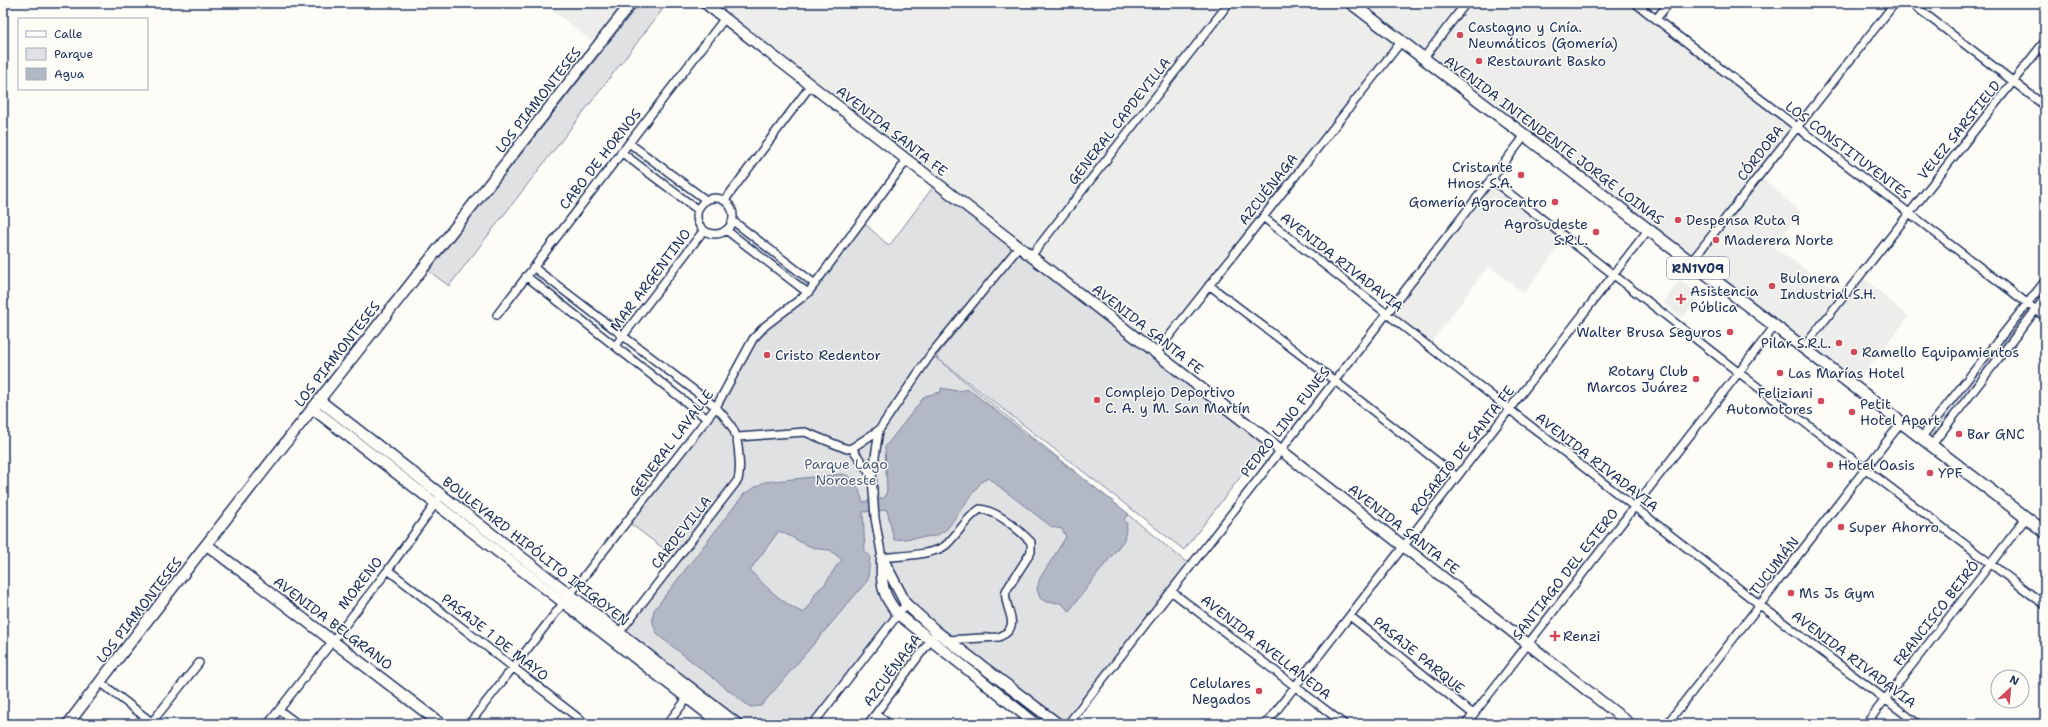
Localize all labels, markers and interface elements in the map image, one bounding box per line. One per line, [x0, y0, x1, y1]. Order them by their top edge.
legend [18, 18, 148, 90]
place label: Castagno y Cnía. Neumáticos (Gomería) [1468, 18, 1618, 52]
text: Calle [54, 26, 83, 42]
marker: Castagno y Cnía. Neumáticos (Gomería) [1455, 30, 1465, 40]
street label: LOS PIAMONTESES [491, 43, 585, 156]
text: Parque [54, 46, 93, 62]
street label: AVENIDA INTENDENTE JORGE LOINAS [1441, 51, 1668, 229]
place label: Restaurant Basko [1487, 52, 1606, 70]
street label: GENERAL CAPDEVILLA [1064, 54, 1174, 188]
marker: Restaurant Basko [1474, 56, 1484, 66]
text: Agua [54, 66, 85, 82]
street label: VELEZ SARSFIELD [1914, 77, 2004, 183]
street label: AVENIDA SANTA FE [833, 82, 952, 180]
street label: LOS CONSTITUYENTES [1782, 97, 1914, 203]
street label: CABO DE HORNOS [555, 105, 645, 213]
street label: CÓRDOBA [1733, 121, 1787, 185]
street label: AZCUÉNAGA [1234, 150, 1302, 228]
place label: Cristante Hnos. S.A. [1447, 158, 1513, 192]
marker: Cristante Hnos. S.A. [1516, 170, 1526, 180]
place label: Gomería Agrocentro [1409, 193, 1547, 211]
marker: Gomería Agrocentro [1550, 197, 1560, 207]
street label: AVENIDA RIVADAVIA [1277, 208, 1407, 316]
place label: Despensa Ruta 9 [1686, 211, 1800, 229]
place label: Agrosudeste S.R.L. [1504, 215, 1588, 249]
marker: Despensa Ruta 9 [1673, 215, 1683, 225]
street label: MAR ARGENTINO [605, 225, 695, 335]
marker: Agrosudeste S.R.L. [1591, 227, 1601, 237]
place label: Maderera Norte [1724, 231, 1834, 249]
marker: Maderera Norte [1711, 235, 1721, 245]
road number: RN1V09 [1667, 257, 1729, 279]
place label: Bulonera Industrial S.H. [1780, 269, 1876, 303]
street label: AVENIDA SANTA FE [1089, 280, 1208, 378]
marker: Bulonera Industrial S.H. [1767, 281, 1777, 291]
place label: Asistencia Pública [1690, 282, 1758, 316]
marker: Asistencia Pública [1675, 293, 1687, 305]
street label: LOS PIAMONTESES [290, 297, 384, 410]
place label: Walter Brusa Seguros [1576, 323, 1722, 341]
marker: Walter Brusa Seguros [1725, 327, 1735, 337]
place label: Pilar S.R.L. [1761, 334, 1831, 352]
marker: Pilar S.R.L. [1834, 338, 1844, 348]
place label: Ramello Equipamientos [1862, 343, 2019, 361]
place label: Cristo Redentor [775, 346, 882, 364]
marker: Ramello Equipamientos [1849, 347, 1859, 357]
marker: Cristo Redentor [762, 350, 772, 360]
place label: Rotary Club Marcos Juárez [1587, 362, 1688, 396]
street label: PEDRO LINO FUNES [1236, 363, 1334, 481]
place label: Las Marías Hotel [1788, 364, 1905, 382]
marker: Las Marías Hotel [1775, 368, 1785, 378]
marker: Rotary Club Marcos Juárez [1691, 374, 1701, 384]
street label: ROSARIO DE SANTA FE [1406, 382, 1518, 518]
place label: Complejo Deportivo C. A. y M. San Martín [1105, 383, 1250, 417]
place label: Feliziani Automotores [1726, 384, 1813, 418]
street label: GENERAL LAVALLE [625, 386, 717, 500]
marker: Complejo Deportivo C. A. y M. San Martín [1092, 395, 1102, 405]
place label: Petit Hotel Apart [1860, 395, 1940, 429]
marker: Feliziani Automotores [1816, 396, 1826, 406]
marker: Petit Hotel Apart [1847, 407, 1857, 417]
street label: AVENIDA RIVADAVIA [1532, 408, 1662, 516]
place label: Bar GNC [1967, 425, 2025, 443]
marker: Bar GNC [1954, 429, 1964, 439]
park label: Parque Lago Noroeste [804, 455, 888, 489]
place label: Hotel Oasis [1838, 456, 1915, 474]
marker: Hotel Oasis [1825, 460, 1835, 470]
place label: YPF [1938, 464, 1962, 482]
marker: YPF [1925, 468, 1935, 478]
street label: BOULEVARD HIPÓLITO IRIGOYEN [439, 472, 633, 630]
street label: AVENIDA SANTA FE [1345, 480, 1464, 578]
street label: CARDEVILLA [647, 492, 715, 572]
street label: SANTIAGO DEL ESTERO [1508, 504, 1622, 644]
place label: Super Ahorro [1849, 518, 1939, 536]
marker: Super Ahorro [1836, 522, 1846, 532]
street label: TUCUMÁN [1745, 533, 1803, 599]
street label: LOS PIAMONTESES [92, 553, 186, 666]
street label: MORENO [334, 553, 386, 613]
street label: FRANCISCO BEIRÓ [1889, 557, 1983, 669]
street label: AVENIDA BELGRANO [270, 572, 396, 674]
place label: Ms Js Gym [1799, 584, 1875, 602]
marker: Ms Js Gym [1786, 588, 1796, 598]
street label: PASAJE 1 DE MAYO [438, 589, 552, 685]
street label: AVENIDA AVELLANEDA [1197, 590, 1335, 704]
street label: AVENIDA RIVADAVIA [1788, 606, 1920, 712]
street label: PASAJE PARQUE [1370, 613, 1469, 698]
place label: Renzi [1563, 627, 1600, 645]
street label: AZCUÉNAGA [859, 630, 925, 710]
marker: Renzi [1550, 631, 1560, 641]
north arrow [1990, 669, 2030, 709]
text: N [2007, 672, 2022, 689]
place label: Celulares Negados [1190, 674, 1251, 708]
marker: Celulares Negados [1254, 686, 1264, 696]

